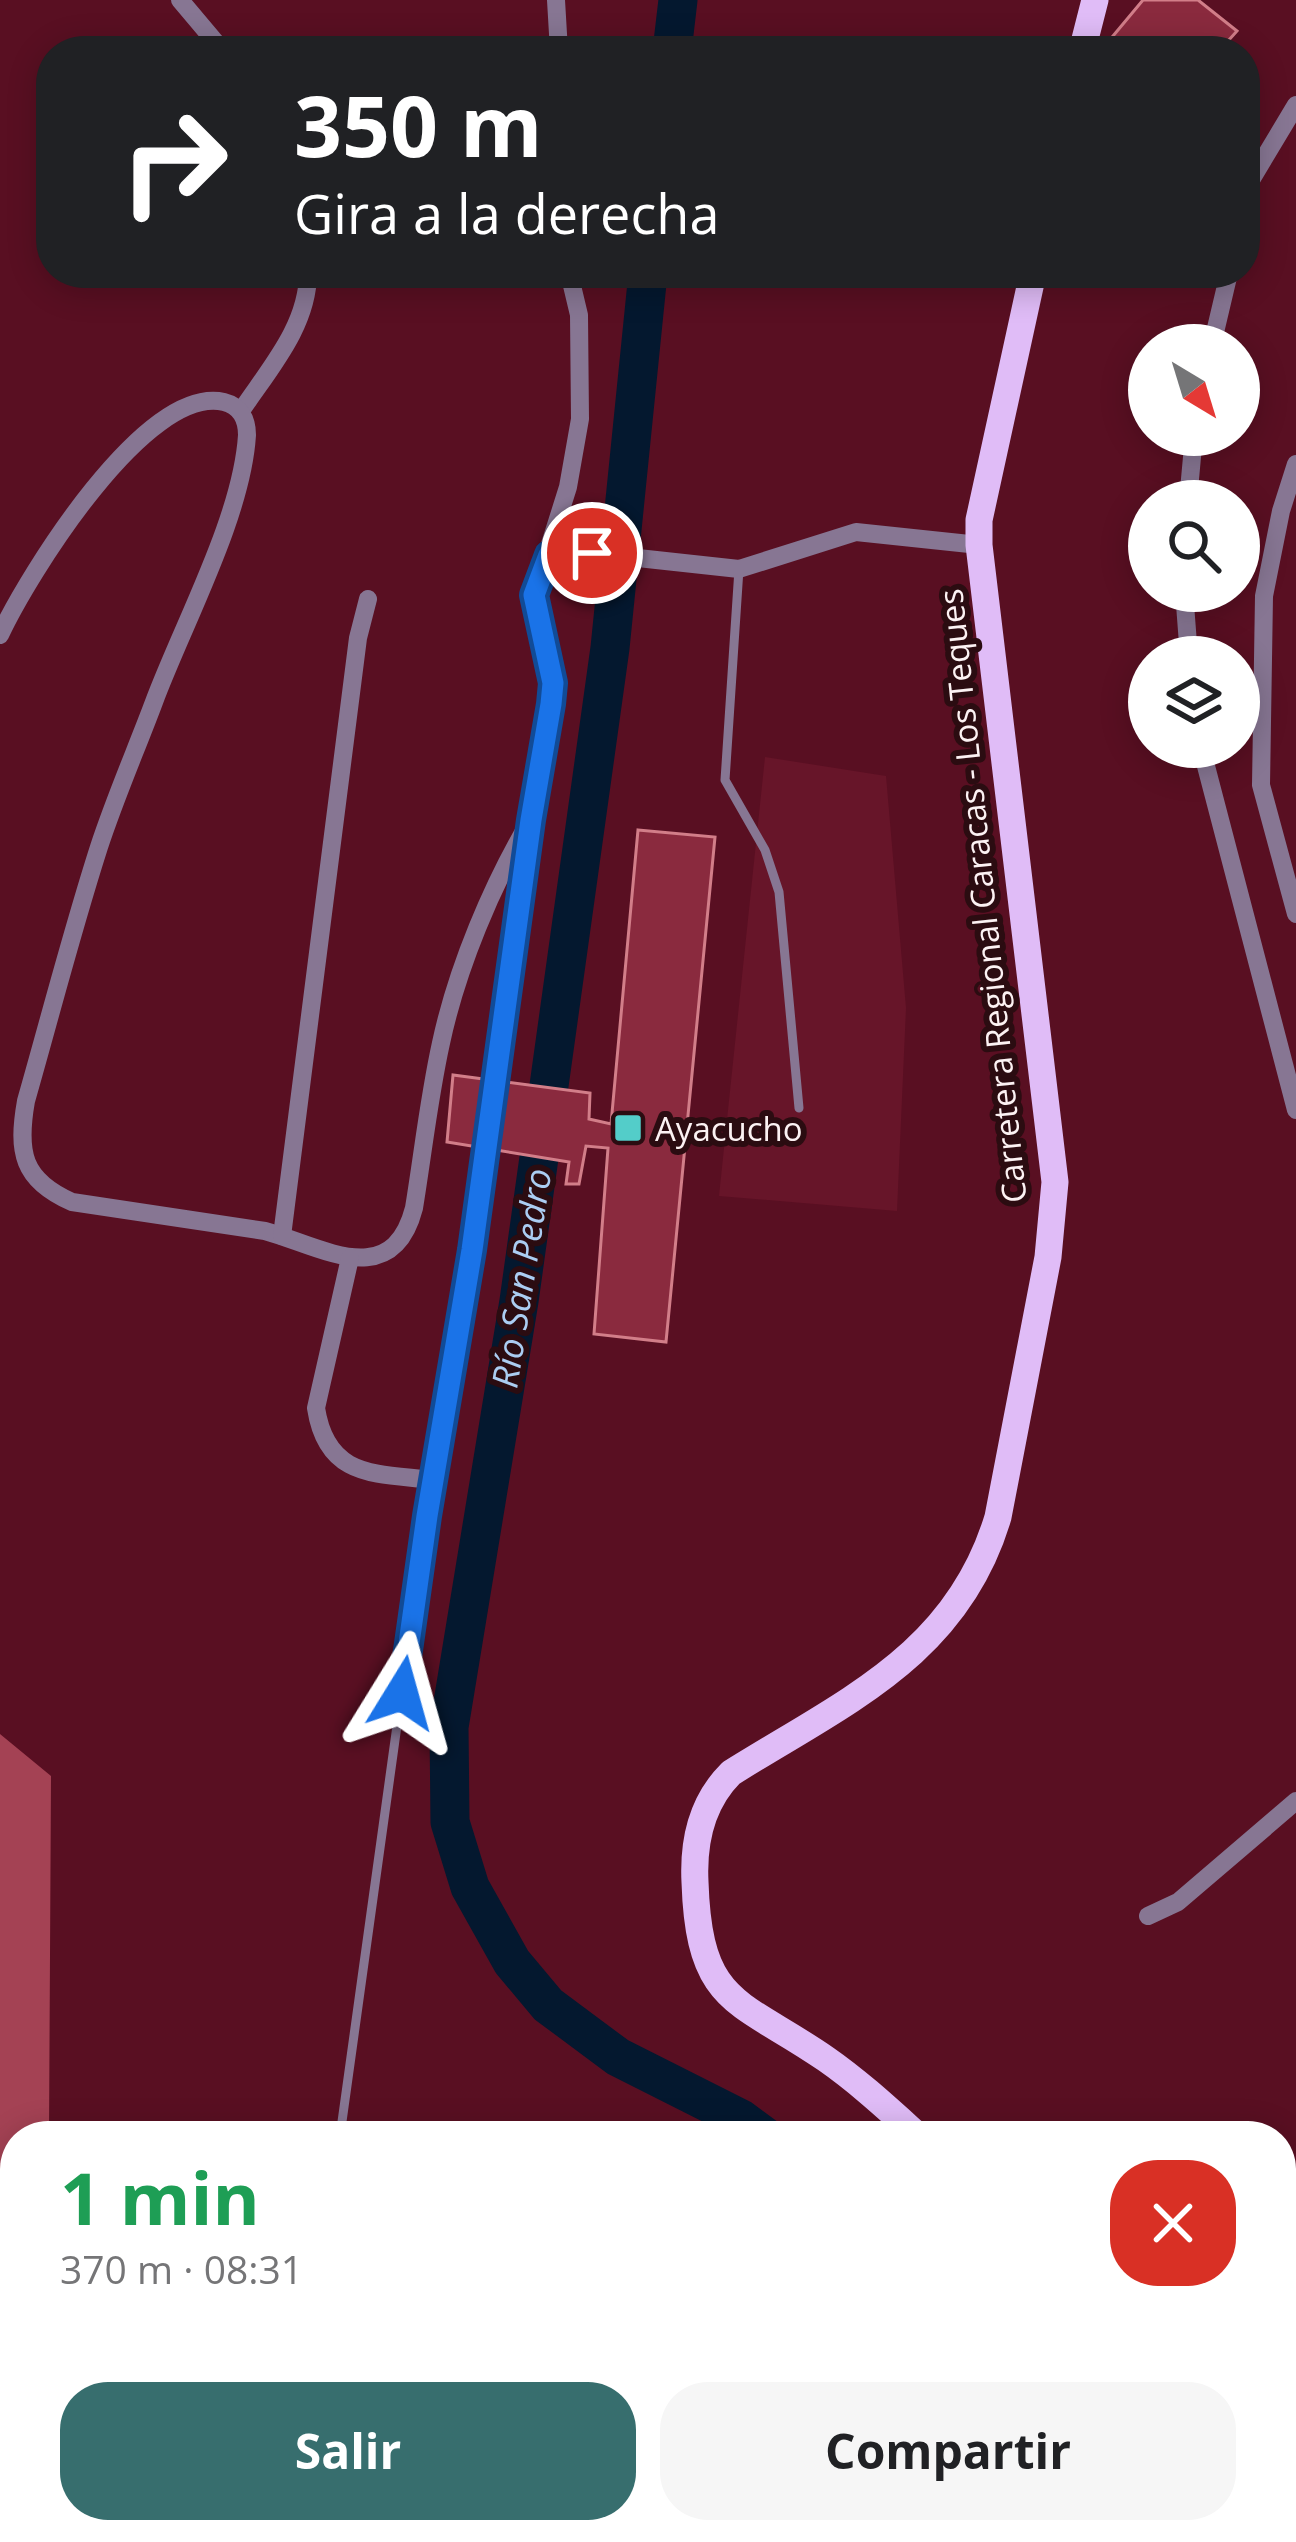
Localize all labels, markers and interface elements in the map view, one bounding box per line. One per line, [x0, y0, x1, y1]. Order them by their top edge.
text: 350 m [294, 67, 542, 182]
icon: right [96, 84, 252, 240]
text: Gira a la derecha [294, 176, 719, 250]
north arrow [1128, 324, 1260, 456]
map controls [1128, 324, 1260, 768]
button: search [1128, 480, 1260, 612]
pin [541, 502, 643, 604]
icon: arrive [559, 520, 625, 586]
street label: Carretera Regional Caracas - Los Teques [927, 587, 1037, 1205]
button: layers [1128, 636, 1260, 768]
place label: Ayacucho [655, 1106, 803, 1151]
marker: Ayacucho [612, 1112, 644, 1144]
water label: Río San Pedro [479, 1165, 563, 1391]
position arrow [339, 1630, 465, 1756]
text: 1 min [60, 2148, 260, 2246]
button: close [1110, 2160, 1236, 2286]
text: 370 m · 08:31 [60, 2242, 303, 2295]
button: Salir [60, 2382, 636, 2520]
button: Compartir [660, 2382, 1236, 2520]

